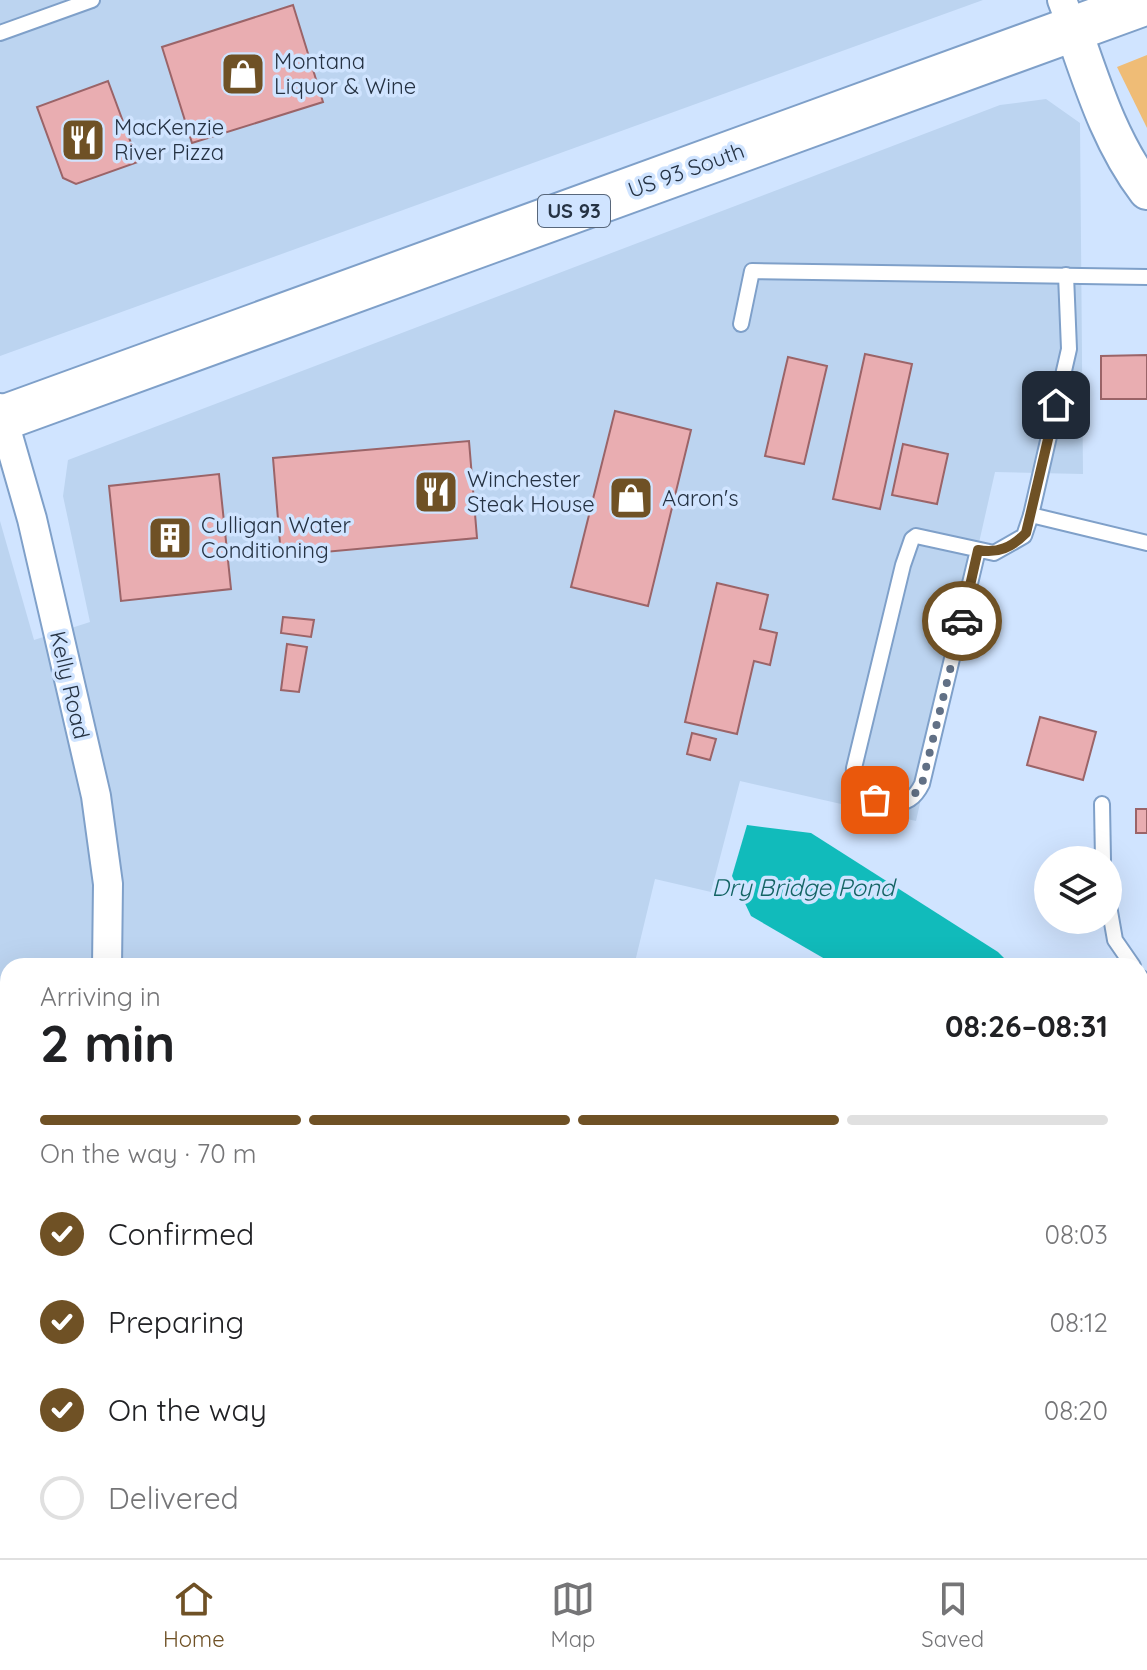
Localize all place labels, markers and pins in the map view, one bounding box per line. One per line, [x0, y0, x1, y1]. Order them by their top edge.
place label: Montana Liquor & Wine [274, 47, 416, 100]
shop icon: Montana Liquor & Wine [219, 50, 267, 98]
place label: MacKenzie River Pizza [114, 113, 224, 166]
restaurant icon: MacKenzie River Pizza [59, 116, 107, 164]
pin [1022, 371, 1090, 439]
place label: Winchester Steak House [467, 465, 595, 518]
restaurant icon: Winchester Steak House [412, 468, 460, 516]
shop icon: Aaron's [607, 474, 655, 522]
place label: Aaron's [662, 484, 739, 512]
place label: Culligan Water Conditioning [201, 511, 352, 564]
building icon: Culligan Water Conditioning [146, 514, 194, 562]
pin [841, 766, 909, 834]

